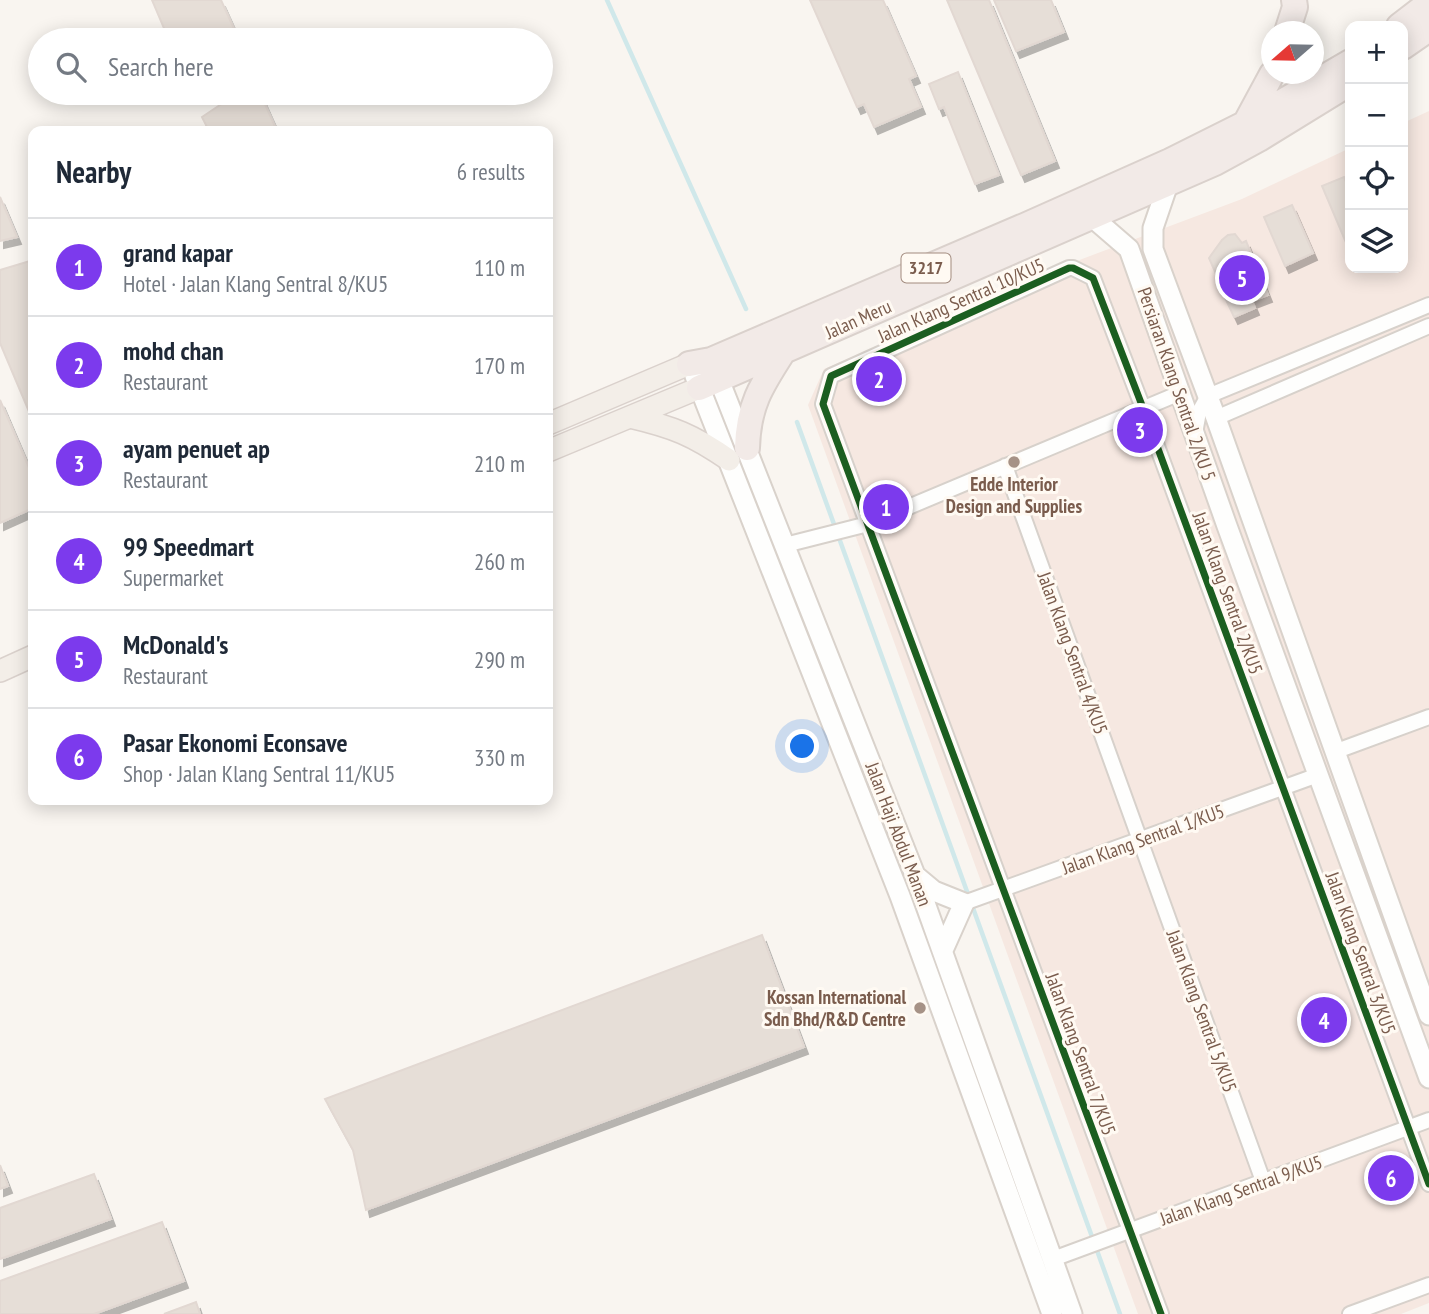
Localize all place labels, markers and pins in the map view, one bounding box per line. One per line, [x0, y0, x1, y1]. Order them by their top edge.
pin: 5 [1219, 252, 1265, 304]
pin: 2 [856, 353, 902, 405]
pin: 3 [1117, 404, 1163, 456]
marker: Edde Interior Design and Supplies [1006, 454, 1022, 470]
place label: Edde Interior Design and Supplies [946, 472, 1082, 518]
pin: 1 [863, 481, 909, 533]
place label: Kossan International Sdn Bhd/R&D Centre [764, 985, 906, 1031]
pin: 4 [1301, 994, 1347, 1046]
marker: Kossan International Sdn Bhd/R&D Centre [912, 1000, 928, 1016]
pin: 6 [1368, 1152, 1414, 1204]

